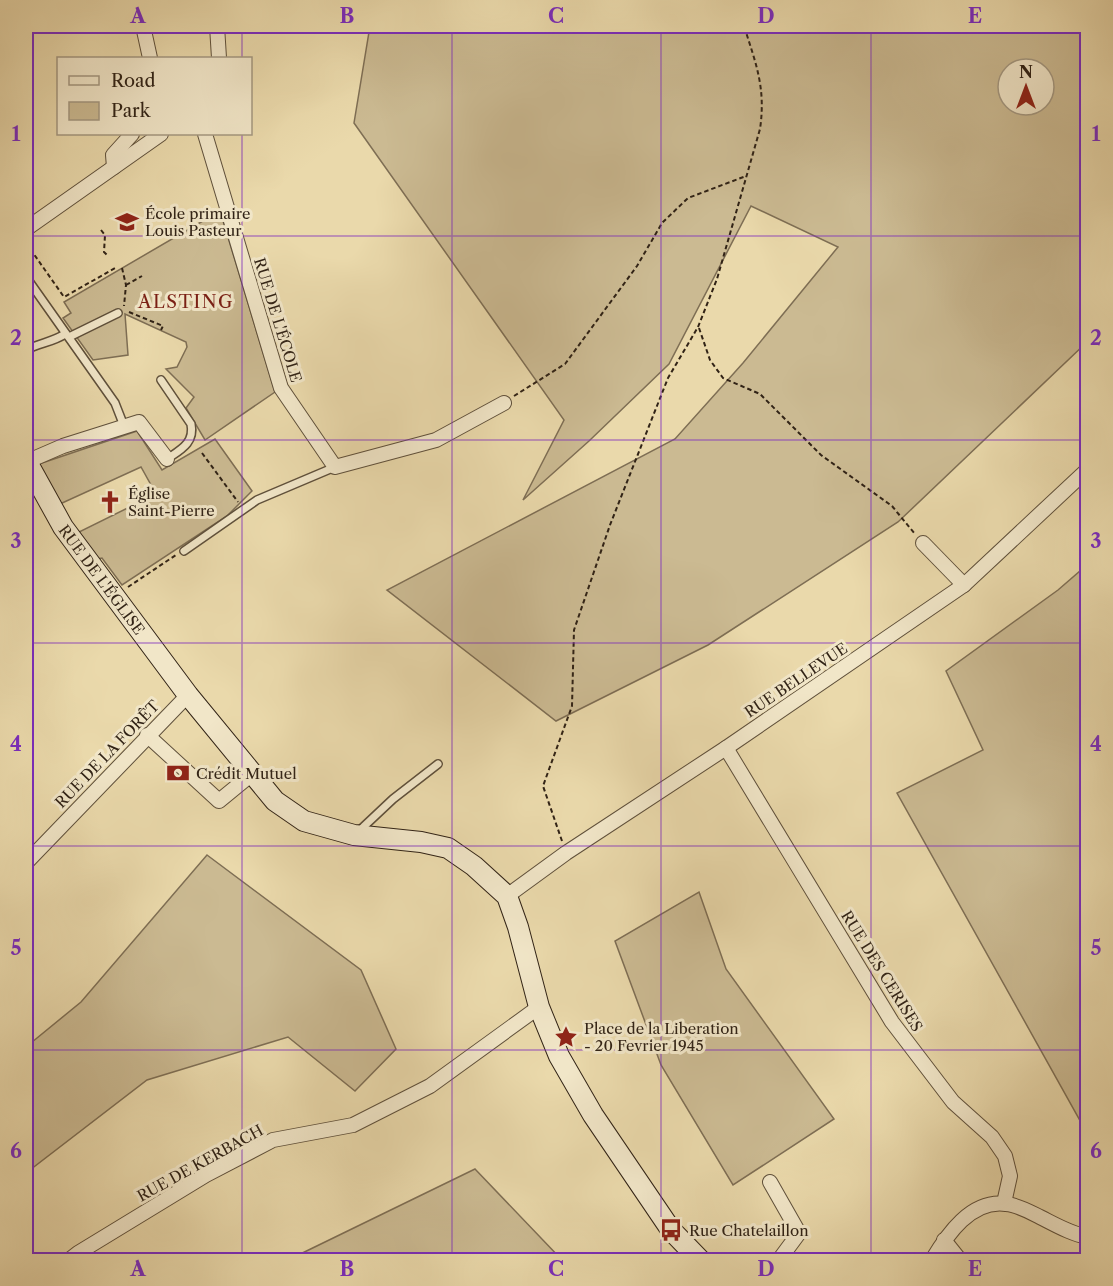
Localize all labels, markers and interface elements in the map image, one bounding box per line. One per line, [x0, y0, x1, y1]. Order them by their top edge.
text: A [129, 4, 146, 28]
text: B [340, 4, 355, 28]
text: C [548, 4, 564, 28]
text: D [757, 4, 775, 28]
text: E [968, 4, 982, 28]
legend [57, 57, 252, 135]
north arrow [996, 57, 1056, 117]
text: N [1019, 62, 1033, 82]
text: Road [111, 70, 156, 92]
text: Park [111, 100, 152, 122]
text: 1 [12, 122, 21, 146]
text: 1 [1092, 122, 1101, 146]
place label: École primaire Louis Pasteur [145, 204, 250, 240]
school or university icon: École primaire Louis Pasteur [114, 209, 140, 235]
street label: RUE DE L'ÉCOLE [250, 255, 306, 385]
district label: ALSTING [137, 291, 234, 313]
text: 2 [10, 326, 22, 350]
text: 2 [1090, 326, 1102, 350]
place label: Église Saint-Pierre [128, 484, 215, 520]
church icon: Église Saint-Pierre [97, 489, 123, 515]
street label: RUE DE L'ÉGLISE [55, 521, 149, 638]
text: 3 [10, 529, 22, 553]
text: 3 [1090, 529, 1102, 553]
street label: RUE BELLEVUE [741, 639, 851, 721]
street label: RUE DE LA FORÊT [51, 696, 164, 812]
text: 4 [10, 732, 22, 756]
text: 4 [1090, 732, 1102, 756]
bank icon: Crédit Mutuel [165, 760, 191, 786]
place label: Crédit Mutuel [196, 764, 297, 783]
street label: RUE DES CERISES [837, 907, 927, 1035]
text: 5 [10, 936, 22, 960]
text: 5 [1090, 936, 1102, 960]
place label: Place de la Liberation - 20 Fevrier 1945 [584, 1019, 739, 1055]
place icon: Place de la Liberation - 20 Fevrier 1945 [553, 1024, 579, 1050]
street label: RUE DE KERBACH [134, 1120, 266, 1206]
text: 6 [10, 1139, 22, 1163]
text: 6 [1090, 1139, 1102, 1163]
bus stop icon: Rue Chatelaillon [658, 1217, 684, 1243]
place label: Rue Chatelaillon [689, 1221, 809, 1240]
text: A [129, 1257, 146, 1281]
text: B [340, 1257, 355, 1281]
text: C [548, 1257, 564, 1281]
text: D [757, 1257, 775, 1281]
text: E [968, 1257, 982, 1281]

